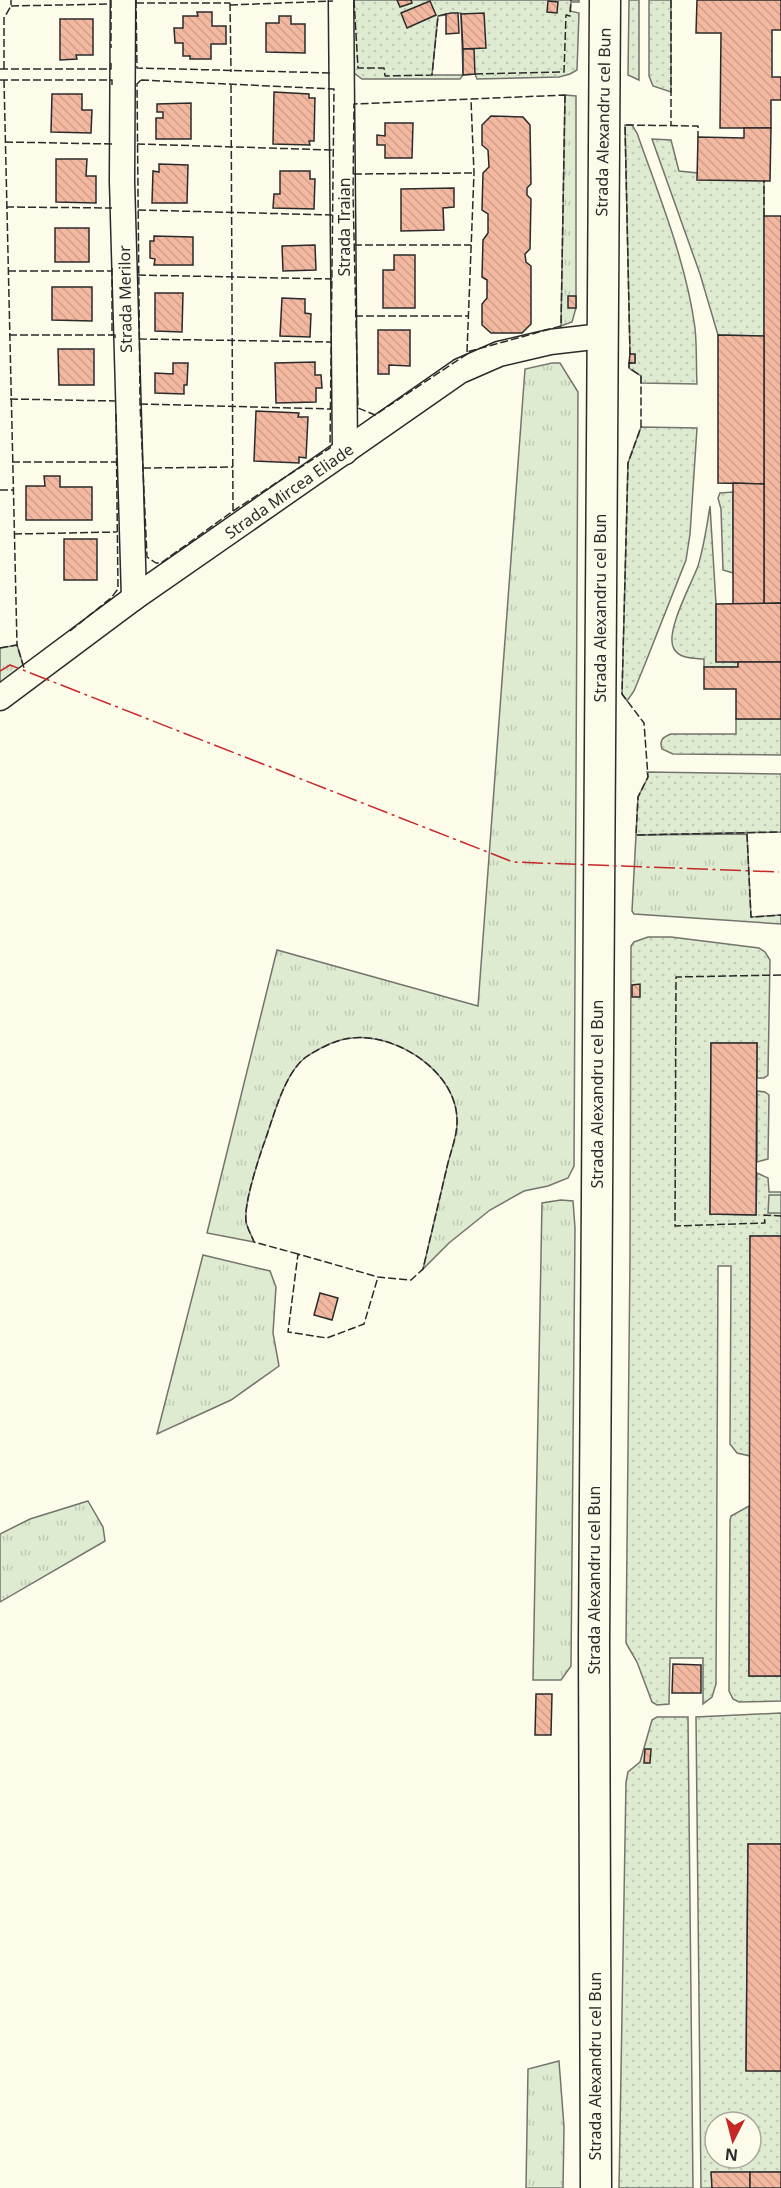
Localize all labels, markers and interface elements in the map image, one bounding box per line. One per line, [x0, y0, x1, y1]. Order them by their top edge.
street label: Strada Alexandru cel Bun [590, 27, 616, 217]
street label: Strada Traian [333, 177, 355, 277]
street label: Strada Merilor [113, 245, 137, 353]
street label: Strada Mircea Eliade [220, 438, 358, 544]
street label: Strada Alexandru cel Bun [589, 514, 611, 702]
street label: Strada Alexandru cel Bun [586, 1000, 608, 1188]
street label: Strada Alexandru cel Bun [583, 1486, 605, 1674]
street label: Strada Alexandru cel Bun [584, 1972, 606, 2160]
north arrow [703, 2110, 763, 2170]
text: N [724, 2143, 739, 2167]

